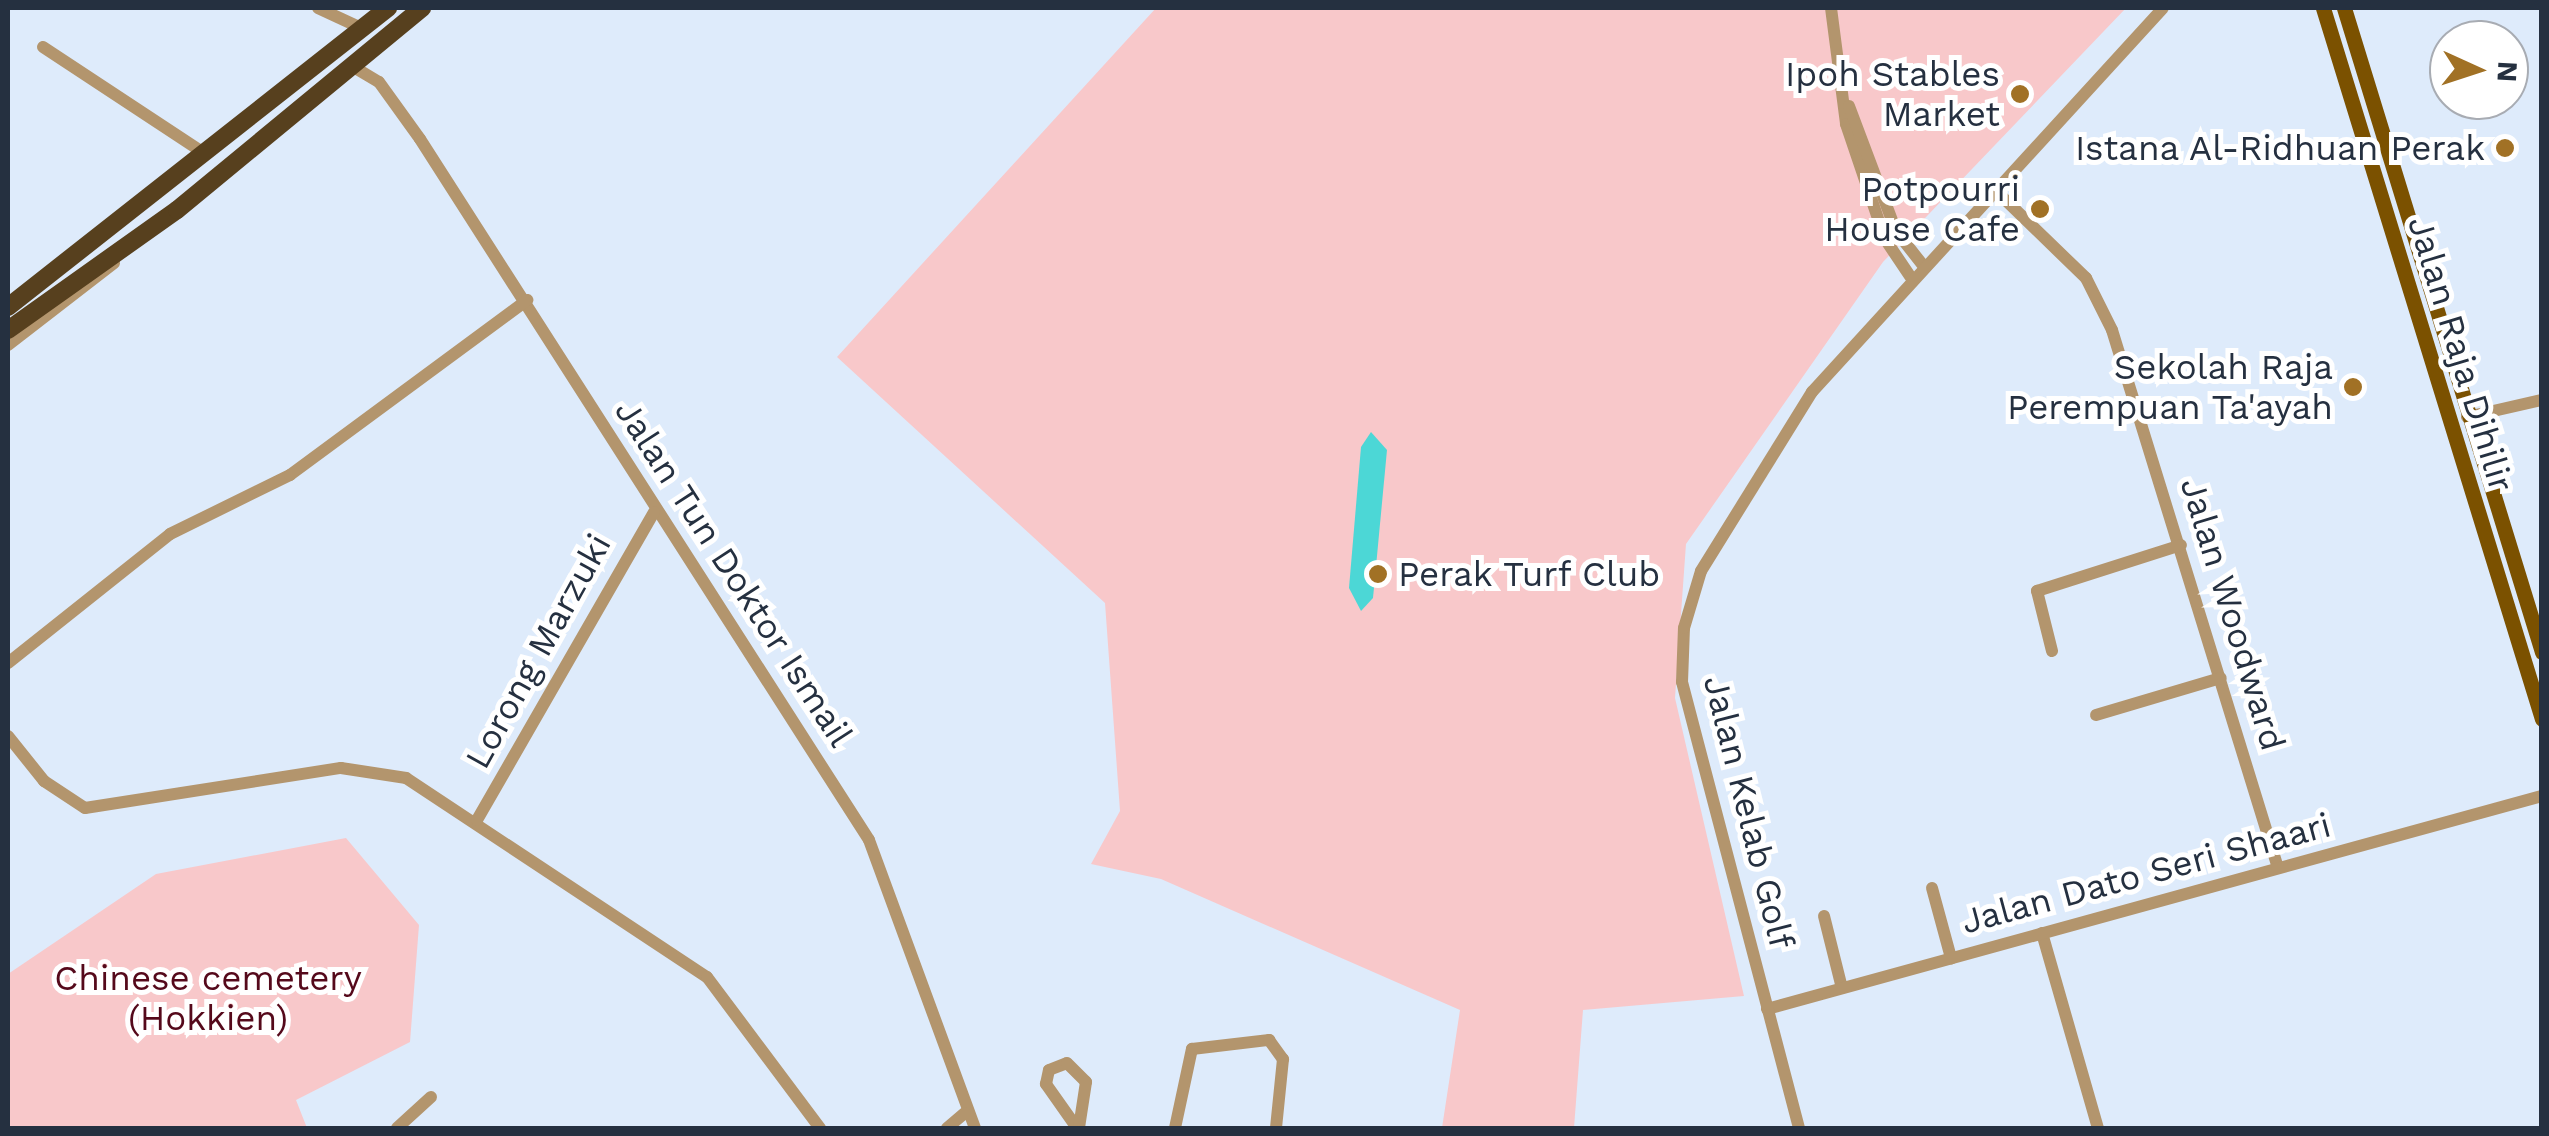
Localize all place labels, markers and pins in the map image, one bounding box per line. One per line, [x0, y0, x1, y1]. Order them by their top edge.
place label: Ipoh Stables Market [1785, 53, 2000, 135]
marker: Ipoh Stables Market [2009, 83, 2031, 105]
place label: Istana Al-Ridhuan Perak [2073, 127, 2485, 169]
marker: Istana Al-Ridhuan Perak [2494, 137, 2516, 159]
place label: Potpourri House Cafe [1824, 168, 2020, 250]
marker: Potpourri House Cafe [2029, 198, 2051, 220]
place label: Sekolah Raja Perempuan Ta'ayah [2006, 346, 2333, 428]
marker: Sekolah Raja Perempuan Ta'ayah [2342, 376, 2364, 398]
place label: Perak Turf Club [1398, 553, 1663, 595]
marker: Perak Turf Club [1367, 563, 1389, 585]

